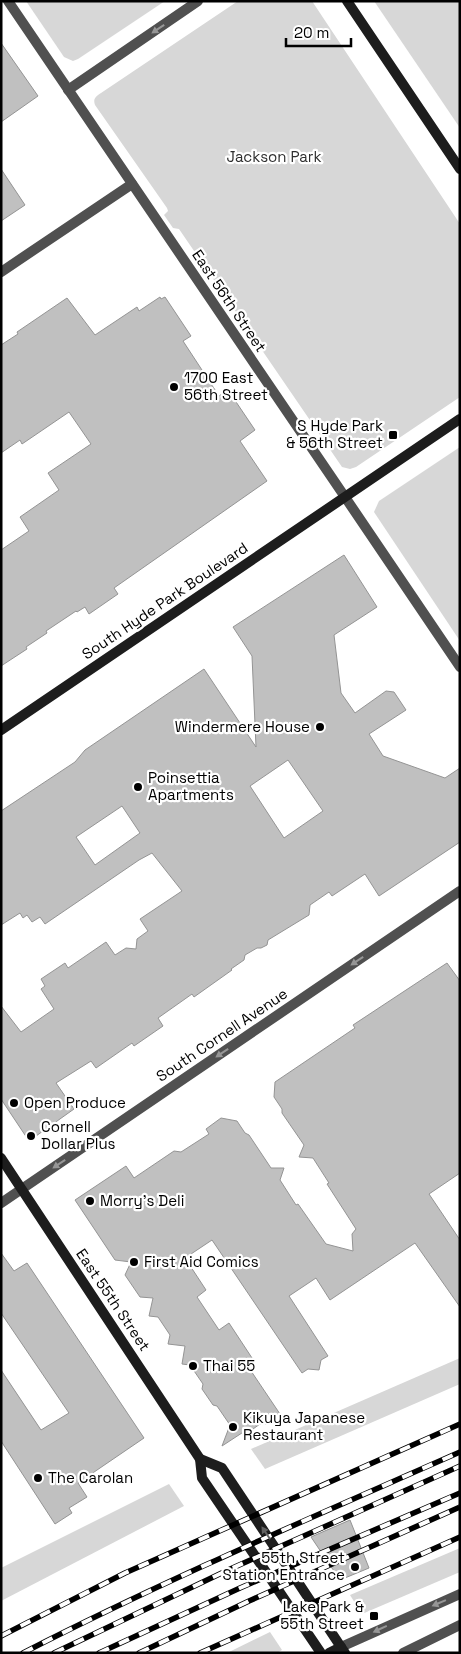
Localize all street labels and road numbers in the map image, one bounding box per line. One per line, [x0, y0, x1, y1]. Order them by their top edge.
street label: East 56th Street [188, 246, 271, 356]
street label: South Hyde Park Boulevard [78, 538, 251, 663]
street label: South Cornell Avenue [152, 984, 291, 1086]
street label: East 55th Street [72, 1245, 155, 1355]

